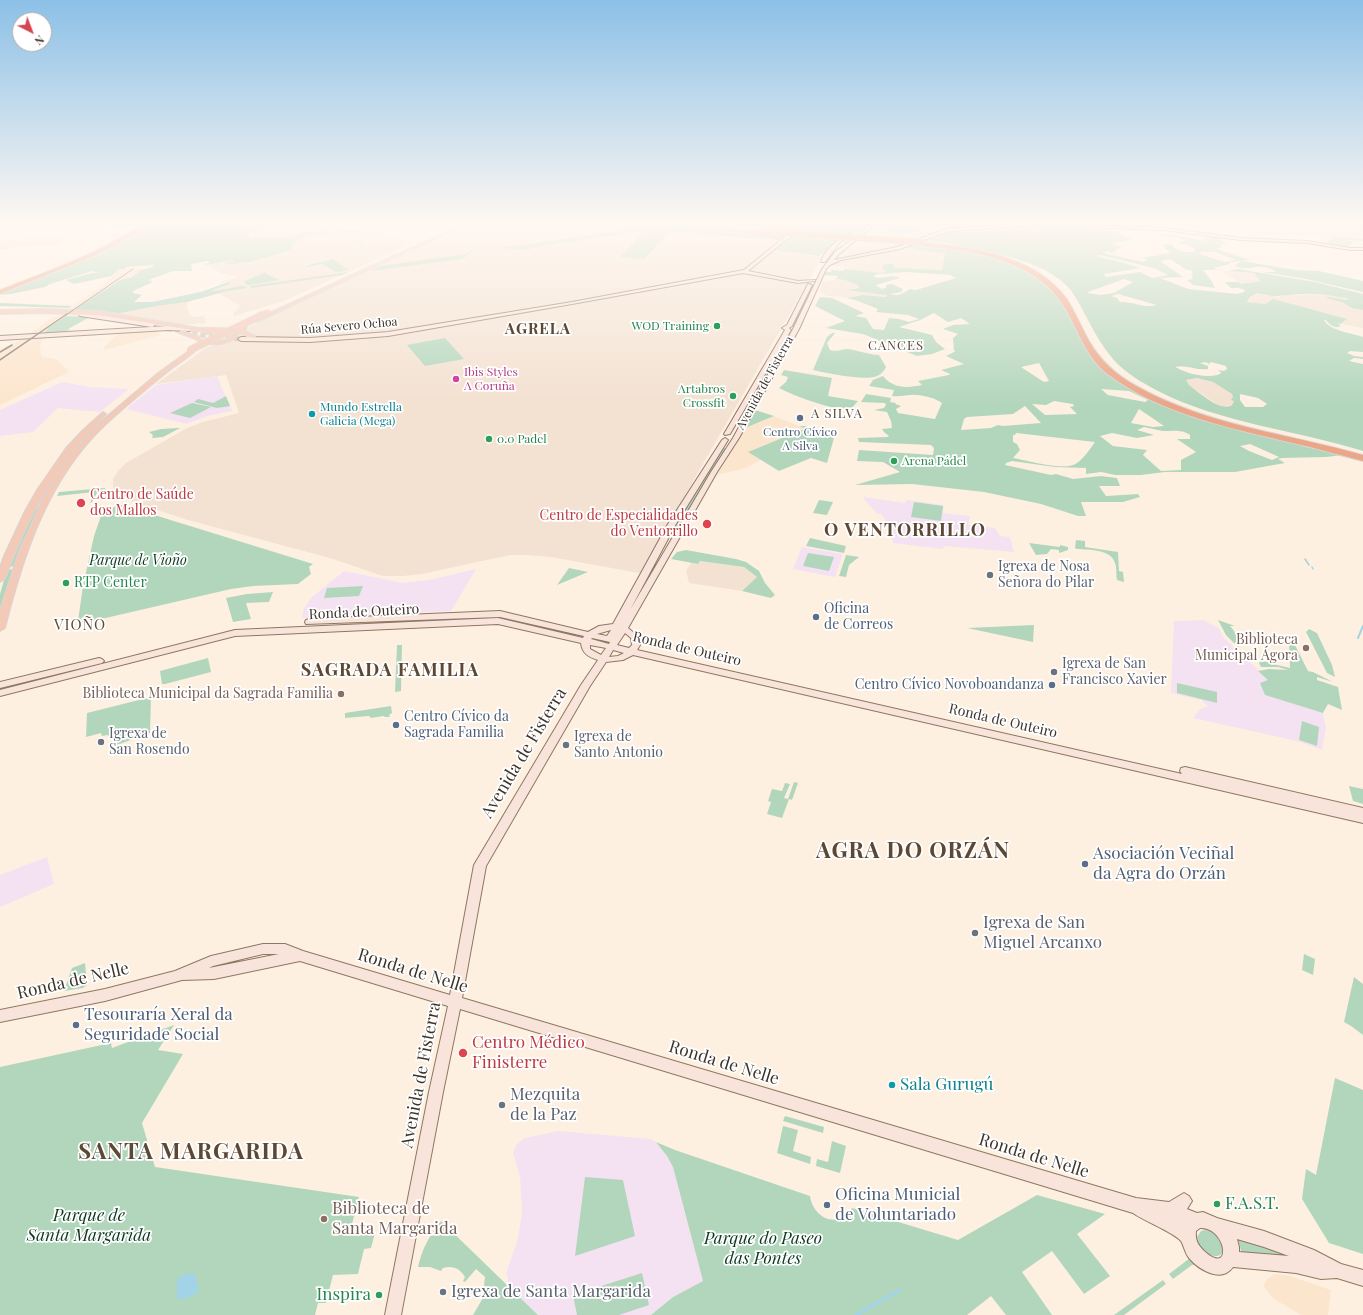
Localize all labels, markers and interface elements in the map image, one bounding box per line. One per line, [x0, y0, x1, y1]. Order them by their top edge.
north arrow [12, 12, 52, 52]
text: N [32, 32, 48, 49]
street label: Rúa Severo Ochoa [300, 315, 398, 337]
place label: WOD Training [632, 319, 709, 333]
district label: AGRELA [505, 320, 571, 338]
marker: WOD Training [712, 321, 722, 331]
street label: Avenida de Fisterra [733, 334, 797, 432]
district label: CANCES [868, 338, 924, 354]
place label: Ibis Styles A Coruña [464, 365, 518, 393]
marker: Ibis Styles A Coruña [451, 374, 461, 384]
place label: Artabros Crossfit [678, 382, 725, 410]
marker: Artabros Crossfit [728, 391, 738, 401]
place label: Mundo Estrella Galicia (Mega) [320, 400, 402, 428]
district label: A SILVA [811, 406, 863, 422]
marker: Mundo Estrella Galicia (Mega) [307, 409, 317, 419]
marker: Centro Cívico A Silva [795, 413, 805, 423]
place label: Centro Cívico A Silva [763, 425, 837, 453]
place label: 0.0 Padel [497, 432, 547, 446]
marker: 0.0 Padel [484, 434, 494, 444]
place label: Arena Pádel [902, 454, 966, 468]
marker: Arena Pádel [889, 456, 899, 466]
place label: Centro de Saúde dos Mallos [90, 487, 194, 520]
marker: Centro de Saúde dos Mallos [75, 497, 87, 509]
place label: Centro de Especialidades do Ventorrillo [540, 508, 698, 540]
marker: Centro de Especialidades do Ventorrillo [701, 518, 713, 530]
district label: O VENTORRILLO [824, 519, 986, 541]
park label: Parque de Vioño [89, 553, 187, 569]
place label: Igrexa de Nosa Señora do Pilar [998, 559, 1094, 592]
marker: Igrexa de Nosa Señora do Pilar [985, 570, 995, 580]
place label: RTP Center [74, 575, 147, 591]
marker: RTP Center [61, 578, 71, 588]
street label: Ronda de Outeiro [308, 601, 420, 623]
place label: Oficina de Correos [824, 601, 893, 634]
marker: Oficina de Correos [811, 612, 821, 622]
district label: VIOÑO [54, 616, 106, 634]
street label: Ronda de Outeiro [631, 628, 743, 670]
place label: Biblioteca Municipal Ágora [1195, 632, 1298, 664]
marker: Biblioteca Municipal Ágora [1301, 643, 1311, 653]
place label: Igrexa de San Francisco Xavier [1062, 656, 1167, 688]
district label: SAGRADA FAMILIA [301, 659, 479, 681]
marker: Igrexa de San Francisco Xavier [1049, 667, 1059, 677]
place label: Centro Cívico Novoboandanza [855, 677, 1044, 693]
marker: Centro Cívico Novoboandanza [1047, 680, 1057, 690]
street label: Avenida de Fisterra [477, 684, 571, 822]
place label: Biblioteca Municipal da Sagrada Familia [83, 686, 333, 702]
marker: Biblioteca Municipal da Sagrada Familia [336, 689, 346, 699]
street label: Ronda de Outeiro [947, 700, 1059, 742]
place label: Centro Cívico da Sagrada Familia [404, 709, 509, 742]
marker: Centro Cívico da Sagrada Familia [391, 720, 401, 730]
place label: Igrexa de San Rosendo [109, 726, 190, 758]
place label: Igrexa de Santo Antonio [574, 729, 663, 762]
marker: Igrexa de San Rosendo [96, 737, 106, 747]
marker: Igrexa de Santo Antonio [561, 740, 571, 750]
district label: AGRA DO ORZÁN [816, 838, 1010, 864]
place label: Asociación Veciñal da Agra do Orzán [1093, 844, 1234, 884]
marker: Asociación Veciñal da Agra do Orzán [1080, 859, 1090, 869]
place label: Igrexa de San Miguel Arcanxo [983, 913, 1102, 953]
marker: Igrexa de San Miguel Arcanxo [970, 928, 980, 938]
street label: Ronda de Nelle [355, 945, 471, 997]
street label: Ronda de Nelle [15, 958, 131, 1004]
street label: Avenida de Fisterra [397, 1000, 445, 1150]
place label: Tesouraría Xeral da Seguridade Social [84, 1005, 233, 1045]
marker: Tesouraría Xeral da Seguridade Social [71, 1020, 81, 1030]
place label: Centro Médico Finisterre [472, 1033, 585, 1073]
street label: Ronda de Nelle [666, 1037, 782, 1089]
marker: Centro Médico Finisterre [457, 1047, 469, 1059]
place label: Sala Gurugú [900, 1075, 993, 1095]
marker: Sala Gurugú [887, 1080, 897, 1090]
place label: Mezquita de la Paz [510, 1085, 580, 1125]
marker: Mezquita de la Paz [497, 1100, 507, 1110]
street label: Ronda de Nelle [976, 1130, 1092, 1182]
district label: SANTA MARGARIDA [78, 1139, 304, 1165]
place label: Oficina Municial de Voluntariado [835, 1185, 960, 1225]
place label: F.A.S.T. [1225, 1194, 1279, 1214]
place label: Biblioteca de Santa Margarida [332, 1199, 457, 1239]
marker: F.A.S.T. [1212, 1199, 1222, 1209]
marker: Oficina Municial de Voluntariado [822, 1200, 832, 1210]
park label: Parque de Santa Margarida [27, 1206, 151, 1246]
marker: Biblioteca de Santa Margarida [319, 1214, 329, 1224]
park label: Parque do Paseo das Pontes [704, 1229, 822, 1269]
place label: Igrexa de Santa Margarida [451, 1282, 651, 1302]
place label: Inspira [317, 1285, 371, 1305]
marker: Igrexa de Santa Margarida [438, 1287, 448, 1297]
marker: Inspira [374, 1290, 384, 1300]

